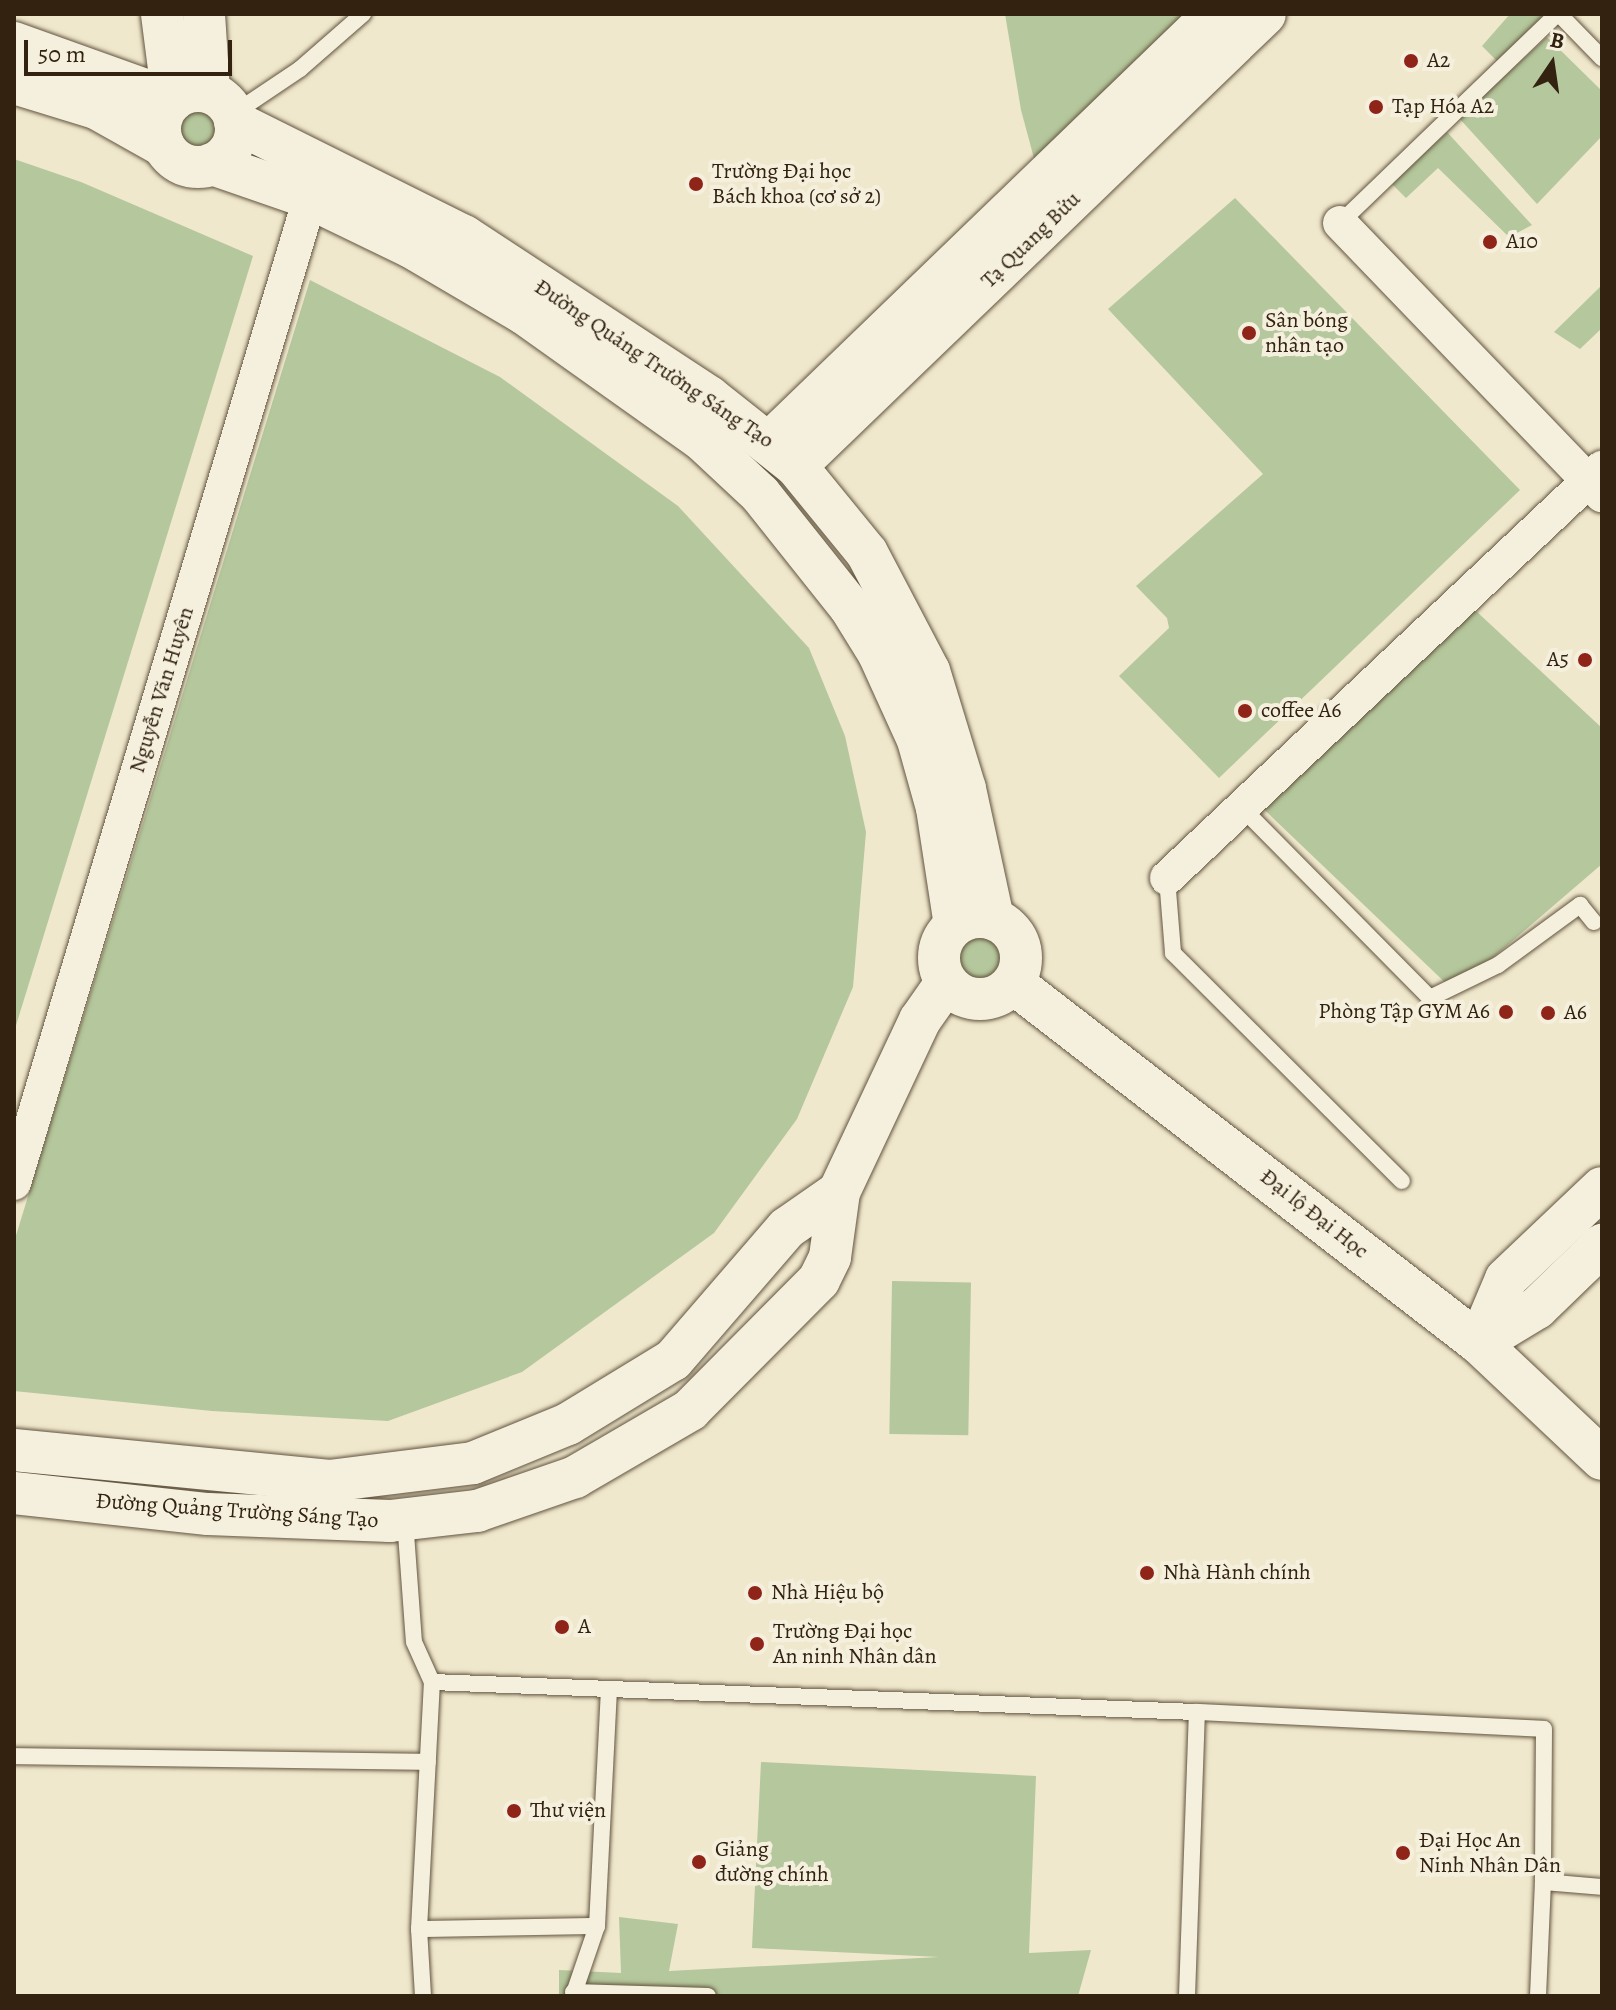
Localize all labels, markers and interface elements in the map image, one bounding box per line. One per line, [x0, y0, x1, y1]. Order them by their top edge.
scale bar [28, 24, 236, 74]
north arrow [1512, 24, 1592, 104]
text: B [1547, 24, 1567, 57]
text: 50 m [38, 38, 86, 70]
place label: A2 [1427, 48, 1450, 74]
marker: A2 [1402, 52, 1420, 70]
place label: Tạp Hóa A2 [1392, 94, 1494, 120]
marker: Tạp Hóa A2 [1367, 98, 1385, 116]
place label: Trường Đại học Bách khoa (cơ sở 2) [712, 158, 881, 210]
marker: Trường Đại học Bách khoa (cơ sở 2) [687, 175, 705, 193]
street label: Tạ Quang Bửu [976, 186, 1086, 294]
place label: A10 [1506, 229, 1538, 255]
marker: A10 [1481, 233, 1499, 251]
street label: Đường Quảng Trường Sáng Tạo [529, 274, 779, 454]
place label: Sân bóng nhân tạo [1265, 307, 1348, 358]
marker: Sân bóng nhân tạo [1240, 324, 1258, 342]
street label: Nguyễn Văn Huyên [124, 604, 200, 776]
place label: A5 [1547, 647, 1569, 673]
marker: A5 [1576, 651, 1594, 669]
place label: coffee A6 [1261, 698, 1341, 724]
marker: coffee A6 [1236, 702, 1254, 720]
place label: Phòng Tập GYM A6 [1318, 999, 1490, 1025]
place label: A6 [1564, 1000, 1587, 1026]
marker: Phòng Tập GYM A6 [1497, 1003, 1515, 1021]
marker: A6 [1539, 1004, 1557, 1022]
street label: Đại lộ Đại Học [1255, 1164, 1373, 1264]
street label: Đường Quảng Trường Sáng Tạo [95, 1488, 379, 1534]
place label: Nhà Hành chính [1163, 1560, 1311, 1586]
marker: Nhà Hành chính [1138, 1564, 1156, 1582]
place label: Nhà Hiệu bộ [771, 1580, 884, 1606]
marker: Nhà Hiệu bộ [746, 1584, 764, 1602]
place label: A [578, 1614, 591, 1640]
marker: A [553, 1618, 571, 1636]
place label: Trường Đại học An ninh Nhân dân [773, 1618, 937, 1670]
marker: Trường Đại học An ninh Nhân dân [748, 1635, 766, 1653]
place label: Thư viện [530, 1798, 606, 1824]
marker: Thư viện [505, 1802, 523, 1820]
place label: Đại Học An Ninh Nhân Dân [1419, 1827, 1561, 1878]
place label: Giảng đường chính [715, 1836, 829, 1888]
marker: Đại Học An Ninh Nhân Dân [1394, 1844, 1412, 1862]
marker: Giảng đường chính [690, 1853, 708, 1871]

